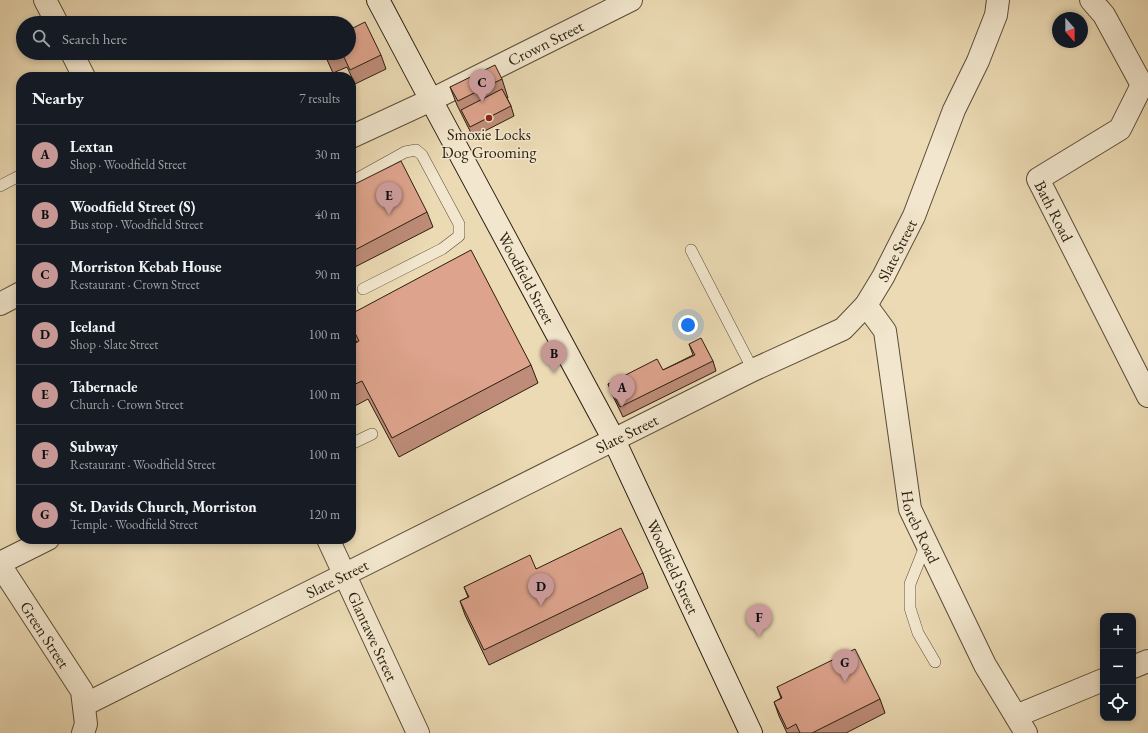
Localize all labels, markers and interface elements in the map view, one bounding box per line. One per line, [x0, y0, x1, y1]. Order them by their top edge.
north arrow [1052, 12, 1088, 48]
street label: Crown Street [504, 15, 587, 71]
search box [16, 16, 356, 60]
icon: search [30, 27, 52, 49]
text: Search here [62, 29, 127, 48]
pin: C [469, 69, 495, 102]
text: Nearby [32, 87, 84, 109]
text: 7 results [299, 90, 340, 107]
marker: Smoxie Locks Dog Grooming [484, 113, 494, 123]
place label: Smoxie Locks Dog Grooming [442, 124, 537, 163]
text: Lextan [70, 137, 113, 156]
text: A [40, 146, 50, 163]
text: 30 m [315, 146, 340, 163]
text: Shop · Woodfield Street [70, 156, 186, 173]
street label: Bath Road [1030, 177, 1079, 246]
pin: E [376, 182, 402, 215]
text: Woodfield Street (S) [70, 197, 195, 216]
text: B [41, 206, 49, 223]
text: 40 m [315, 206, 340, 223]
text: Bus stop · Woodfield Street [70, 216, 203, 233]
street label: Slate Street [872, 216, 921, 286]
street label: Woodfield Street [493, 228, 560, 328]
text: Morriston Kebab House [70, 257, 221, 276]
text: C [40, 266, 50, 283]
text: 90 m [315, 266, 340, 283]
text: Restaurant · Crown Street [70, 276, 200, 293]
your location [678, 315, 698, 335]
text: Iceland [70, 317, 115, 336]
text: D [40, 326, 50, 343]
text: 100 m [309, 326, 340, 343]
text: Shop · Slate Street [70, 336, 158, 353]
pin: B [541, 340, 567, 373]
pin: A [609, 374, 635, 407]
text: Tabernacle [70, 377, 137, 396]
text: E [41, 386, 49, 403]
text: 100 m [309, 386, 340, 403]
text: Church · Crown Street [70, 396, 184, 413]
street label: Slate Street [592, 409, 662, 458]
text: Subway [70, 437, 118, 456]
text: F [41, 446, 49, 463]
text: 100 m [309, 446, 340, 463]
text: Restaurant · Woodfield Street [70, 456, 216, 473]
street label: Horeb Road [897, 489, 945, 567]
text: St. Davids Church, Morriston [70, 497, 257, 516]
text: G [40, 506, 50, 523]
text: 120 m [309, 506, 340, 523]
text: Temple · Woodfield Street [70, 516, 198, 533]
street label: Woodfield Street [642, 516, 704, 617]
street label: Slate Street [302, 554, 372, 603]
pin: D [528, 573, 554, 606]
street label: Glantawe Street [343, 588, 403, 684]
street label: Green Street [16, 597, 75, 672]
pin: F [746, 604, 772, 637]
map controls [1100, 613, 1136, 721]
button: + [1100, 613, 1136, 649]
pin: G [832, 649, 858, 682]
button: − [1100, 649, 1136, 685]
button: locate [1100, 685, 1136, 721]

